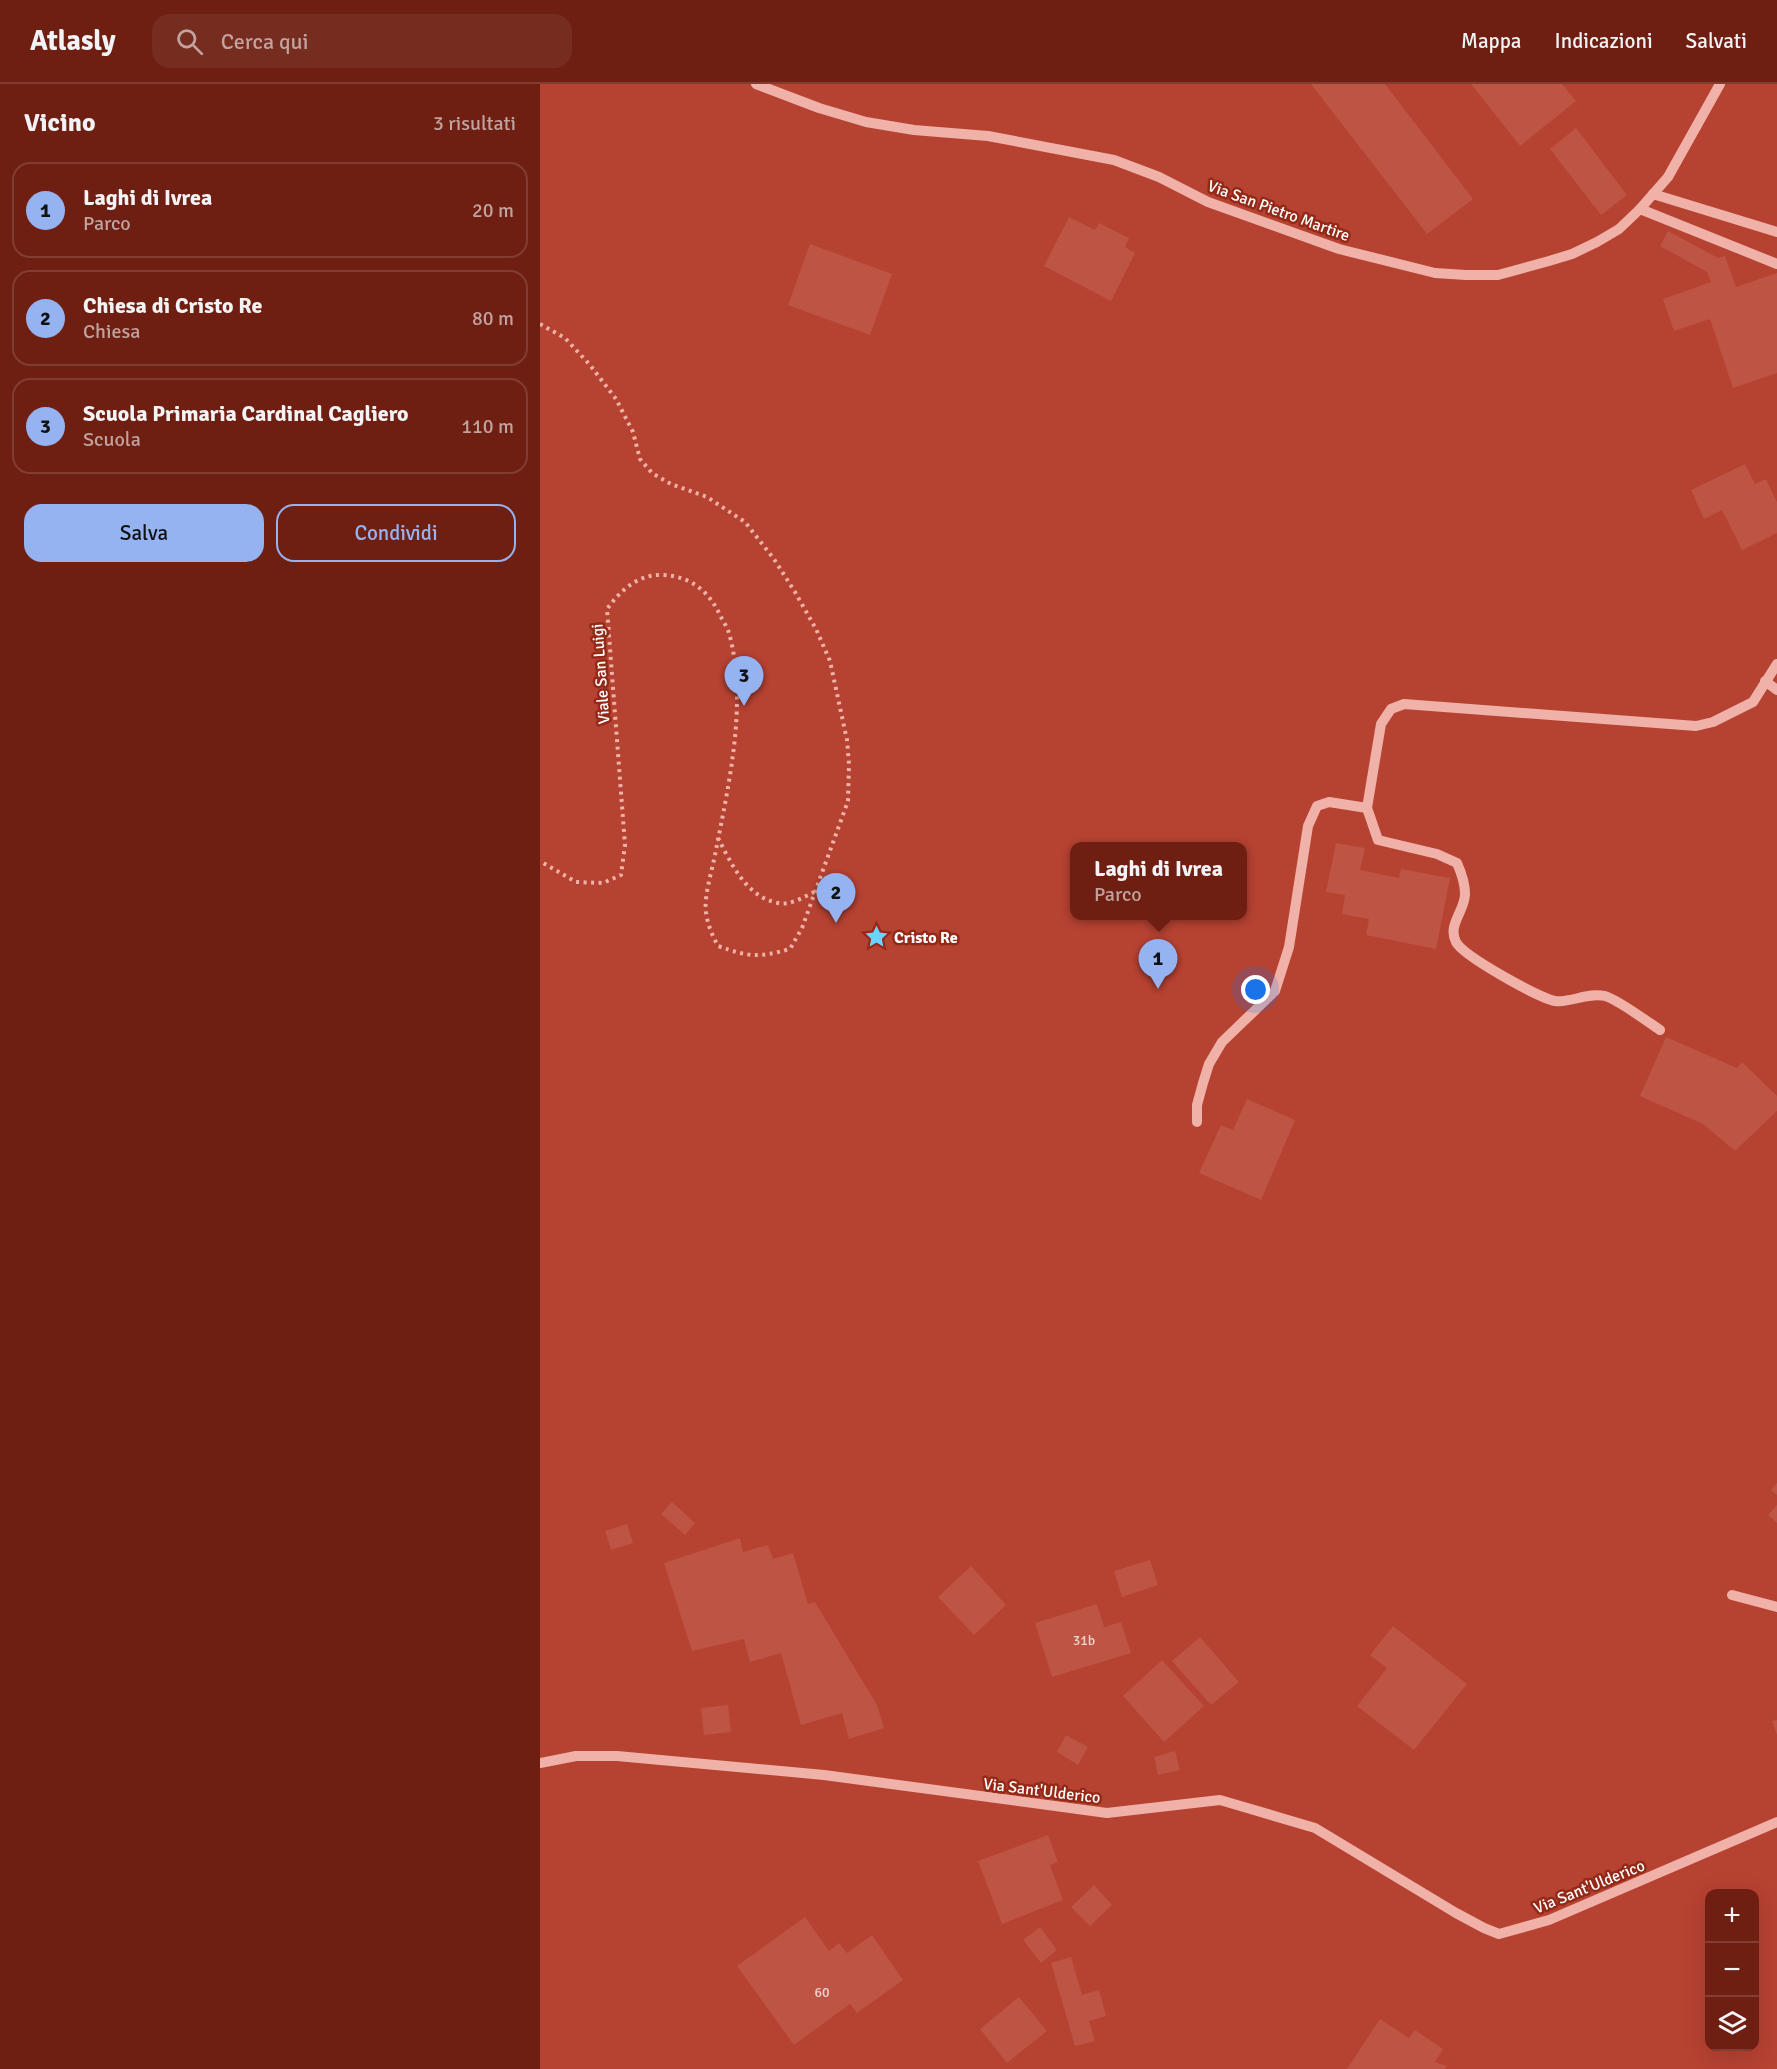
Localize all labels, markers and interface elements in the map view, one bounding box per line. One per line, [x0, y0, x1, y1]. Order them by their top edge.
search box [152, 14, 572, 68]
text: Atlasly [30, 24, 116, 58]
icon: search [173, 25, 206, 58]
text: Cerca qui [221, 28, 308, 55]
text: Mappa [1461, 28, 1522, 54]
text: Indicazioni [1555, 28, 1653, 54]
text: Salvati [1686, 28, 1747, 54]
text: Vicino [24, 107, 96, 139]
text: 3 risultati [433, 111, 516, 136]
street label: Via San Pietro Martire [1205, 176, 1352, 246]
text: Laghi di Ivrea [83, 184, 212, 211]
text: 1 [40, 198, 51, 223]
text: 20 m [472, 198, 514, 223]
text: Parco [83, 211, 131, 236]
text: Chiesa di Cristo Re [83, 292, 262, 319]
text: 2 [40, 306, 51, 331]
text: 80 m [472, 306, 514, 331]
text: Chiesa [83, 319, 140, 344]
text: Scuola Primaria Cardinal Cagliero [83, 400, 409, 427]
text: 3 [40, 414, 51, 439]
text: 110 m [461, 414, 514, 439]
text: Scuola [83, 427, 141, 452]
button: Salva [24, 504, 264, 562]
button: Condividi [276, 504, 516, 562]
street label: Viale San Luigi [588, 623, 614, 725]
pin: 3 [724, 656, 764, 706]
popup [1070, 842, 1247, 920]
text: Laghi di Ivrea [1094, 855, 1223, 882]
pin: 2 [816, 874, 856, 923]
text: Parco [1094, 882, 1142, 907]
place icon: Cristo Re [863, 924, 889, 950]
place label: Cristo Re [894, 928, 958, 948]
pin: 1 [1138, 940, 1178, 989]
your location [1241, 975, 1270, 1004]
house number: 31b [1073, 1632, 1095, 1649]
street label: Via Sant'Ulderico [982, 1774, 1102, 1808]
street label: Via Sant'Ulderico [1531, 1856, 1648, 1918]
map controls [1705, 1889, 1759, 2051]
button: + [1705, 1889, 1759, 1943]
button: − [1705, 1943, 1759, 1997]
house number: 60 [814, 1984, 830, 2001]
button: layers [1705, 1997, 1759, 2051]

